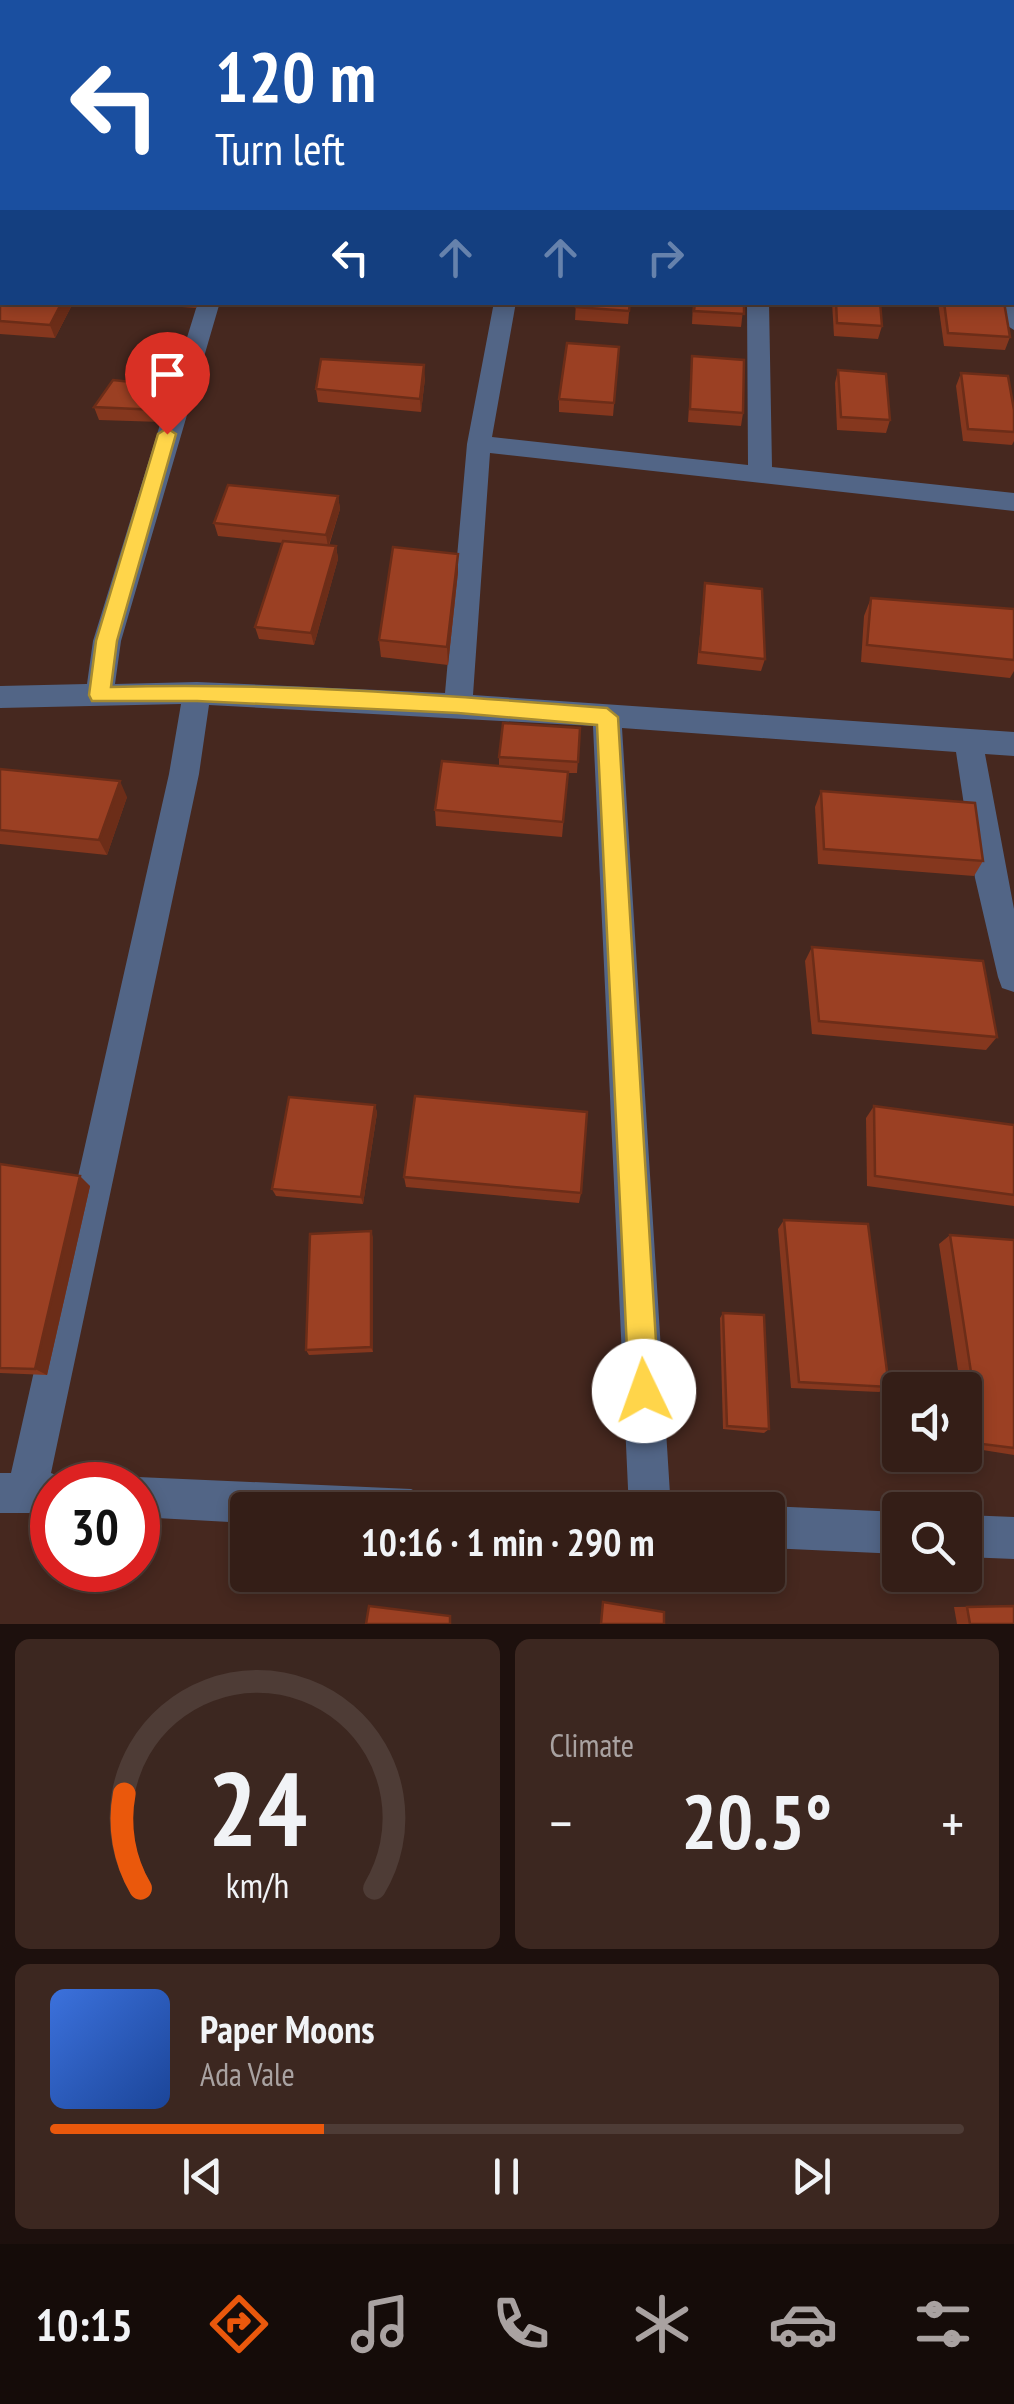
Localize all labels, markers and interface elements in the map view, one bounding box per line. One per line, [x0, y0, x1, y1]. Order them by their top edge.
text: 120 m [215, 31, 376, 121]
icon: left [50, 40, 180, 170]
text: Turn left [215, 119, 345, 177]
icon: left [323, 230, 378, 285]
icon: ahead [428, 230, 483, 285]
icon: ahead [533, 230, 588, 285]
icon: right [638, 230, 693, 285]
pin [125, 332, 210, 435]
icon: arrive [140, 347, 195, 402]
position arrow [592, 1339, 696, 1443]
map controls [882, 1372, 982, 1592]
button: sound [882, 1372, 982, 1472]
speed limit sign: 30 [30, 1462, 160, 1592]
button: search [882, 1492, 982, 1592]
text: 10:16 · 1 min · 290 m [361, 1517, 654, 1566]
text: Climate [550, 1724, 634, 1766]
text: 24 [208, 1740, 307, 1875]
text: 20.5° [681, 1773, 832, 1870]
text: − [550, 1787, 572, 1858]
text: + [941, 1787, 964, 1858]
text: km/h [226, 1862, 289, 1908]
text: Paper Moons [200, 2004, 375, 2053]
text: Ada Vale [200, 2053, 295, 2095]
icon: previous [175, 2149, 230, 2204]
icon: pause [479, 2149, 534, 2204]
icon: next [784, 2149, 839, 2204]
icon: directions [204, 2289, 274, 2359]
icon: music [345, 2289, 415, 2359]
icon: phone [486, 2289, 556, 2359]
icon: climate [627, 2289, 697, 2359]
icon: car [768, 2289, 838, 2359]
icon: filters [908, 2289, 978, 2359]
text: 10:15 [35, 2295, 133, 2353]

